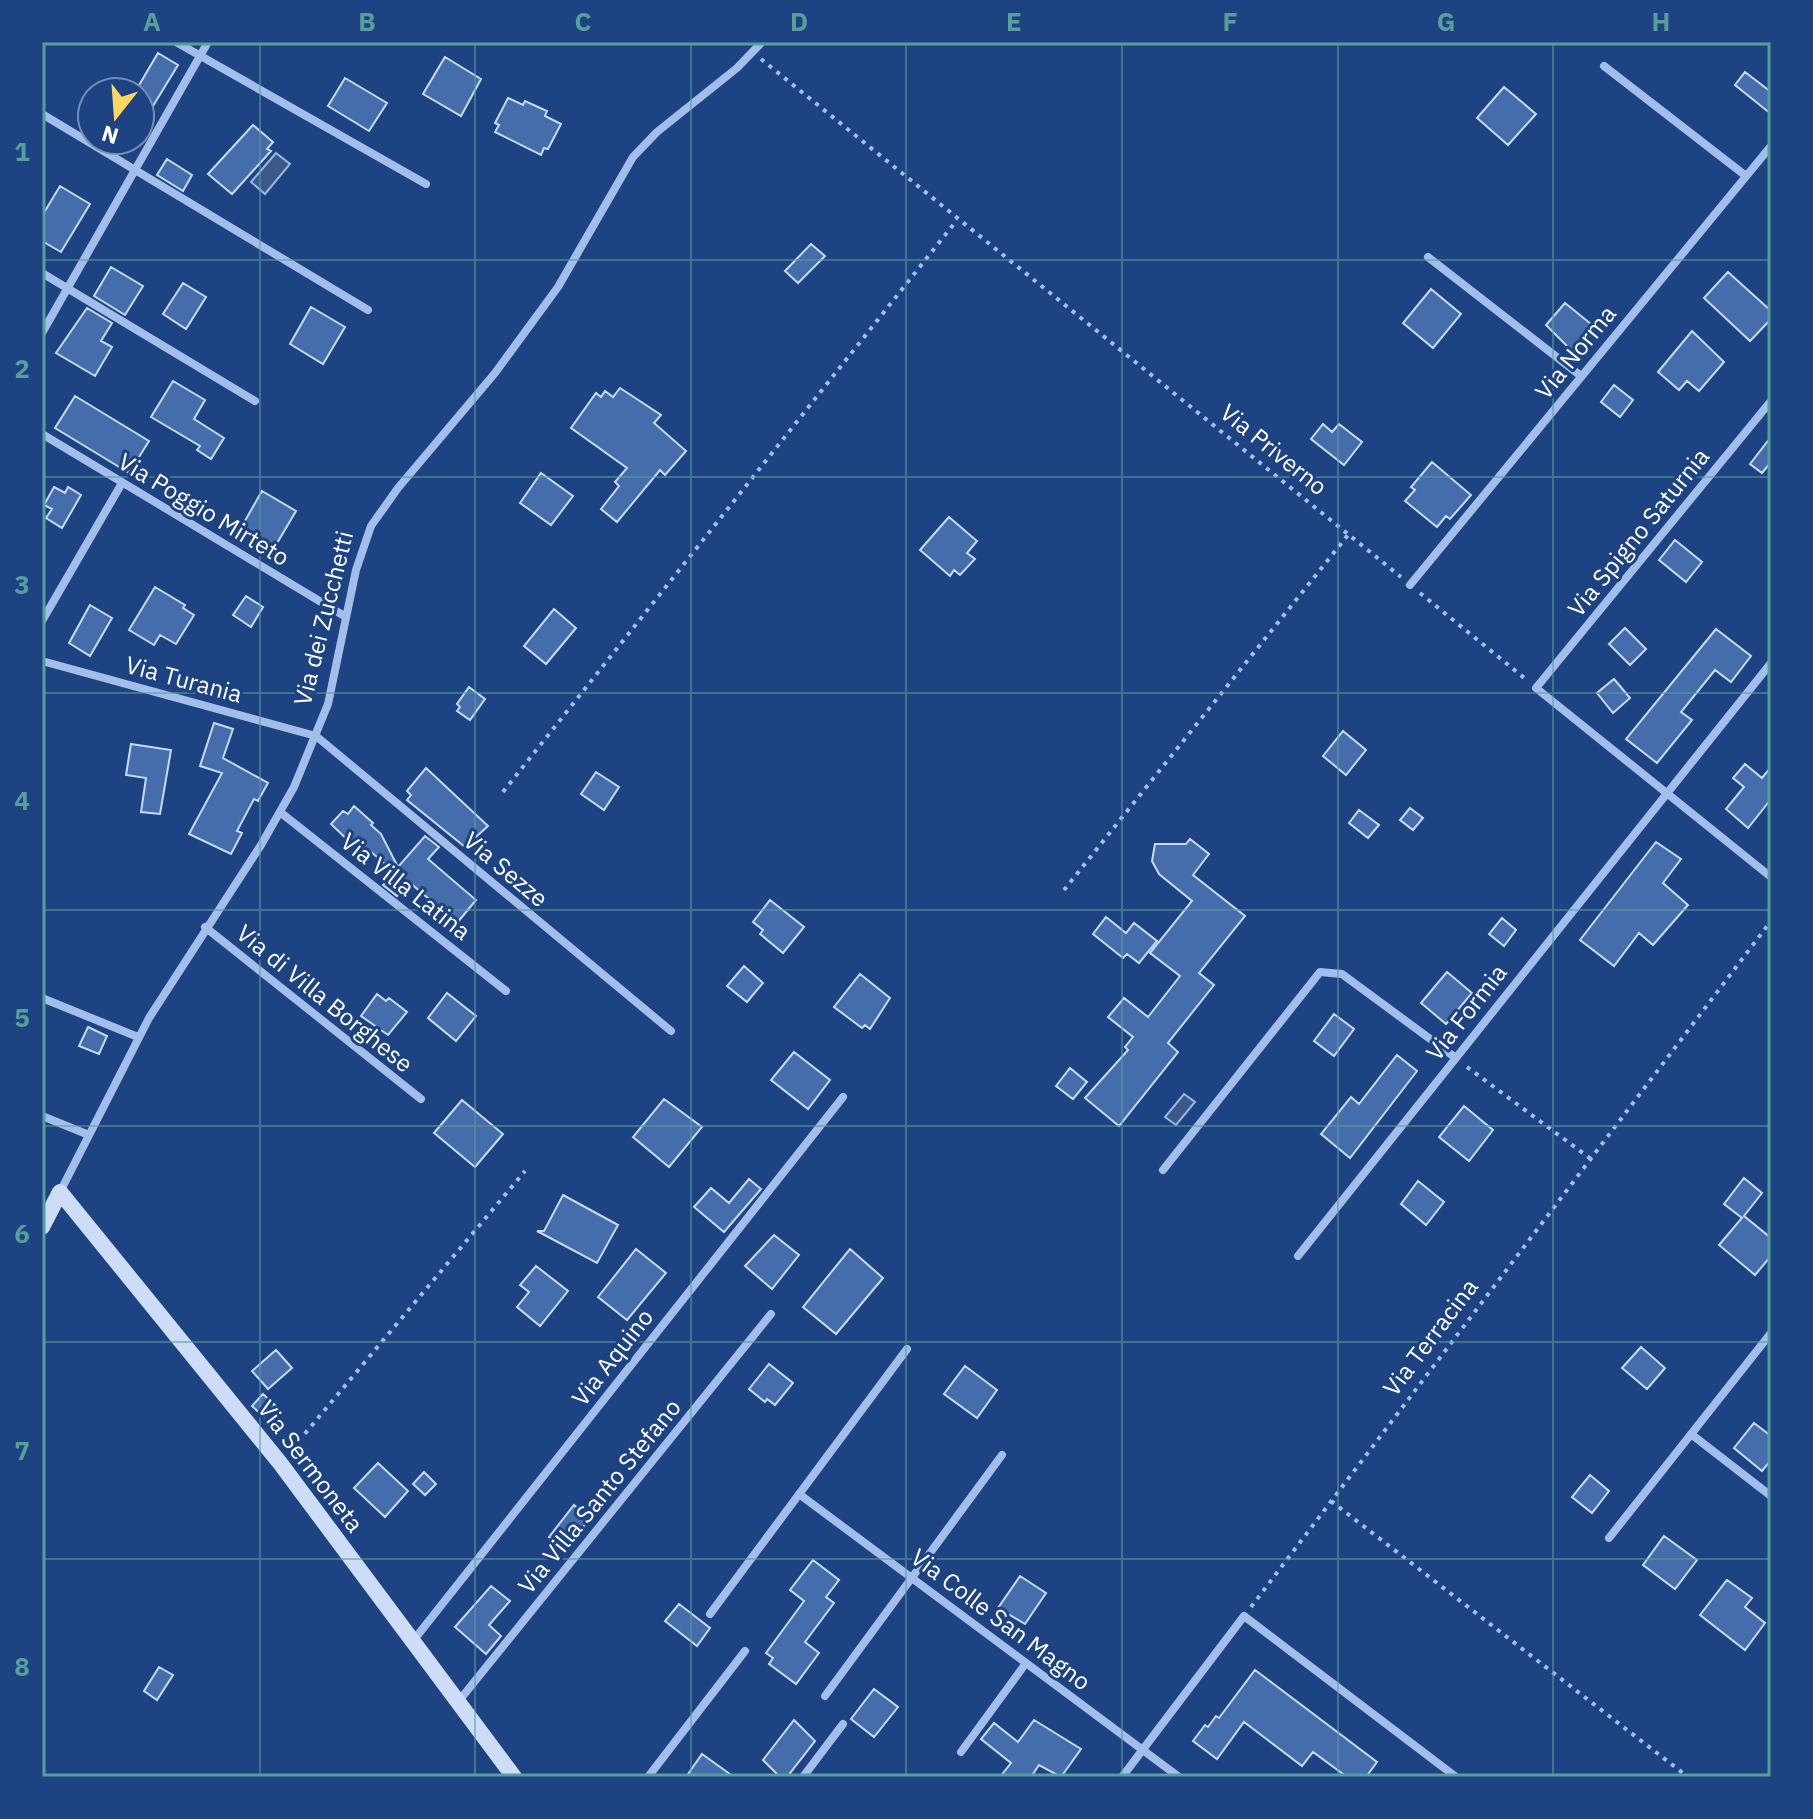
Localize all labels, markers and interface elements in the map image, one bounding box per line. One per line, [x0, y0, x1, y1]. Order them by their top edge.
text: A [143, 4, 161, 38]
text: B [358, 4, 376, 38]
text: C [575, 4, 592, 38]
text: D [790, 4, 808, 38]
text: E [1006, 4, 1022, 38]
text: F [1222, 4, 1238, 38]
text: G [1437, 4, 1455, 38]
text: H [1652, 4, 1670, 38]
north arrow [76, 76, 156, 156]
text: N [98, 119, 122, 152]
text: 1 [14, 134, 30, 168]
street label: Via Norma [1527, 298, 1623, 406]
text: 2 [14, 351, 30, 385]
street label: Via Priverno [1214, 396, 1334, 502]
street label: Via Spigno Saturnia [1560, 441, 1716, 623]
street label: Via Poggio Mirteto [112, 445, 296, 573]
street label: Via dei Zucchetti [286, 527, 360, 709]
text: 3 [14, 567, 30, 601]
street label: Via Turania [122, 648, 246, 710]
text: 4 [14, 783, 30, 817]
street label: Via Sezze [457, 824, 555, 914]
street label: Via Villa Latina [334, 825, 478, 947]
street label: Via di Villa Borghese [230, 917, 420, 1079]
street label: Via Formia [1418, 957, 1514, 1067]
text: 5 [14, 1000, 30, 1034]
text: 6 [14, 1216, 30, 1250]
street label: Via Terracina [1375, 1272, 1485, 1402]
street label: Via Aquino [564, 1302, 660, 1412]
street label: Via Villa Santo Stefano [510, 1392, 688, 1600]
street label: Via Sermoneta [251, 1393, 371, 1539]
text: 7 [14, 1433, 30, 1467]
street label: Via Colle San Magno [905, 1541, 1097, 1697]
text: 8 [14, 1649, 30, 1683]

